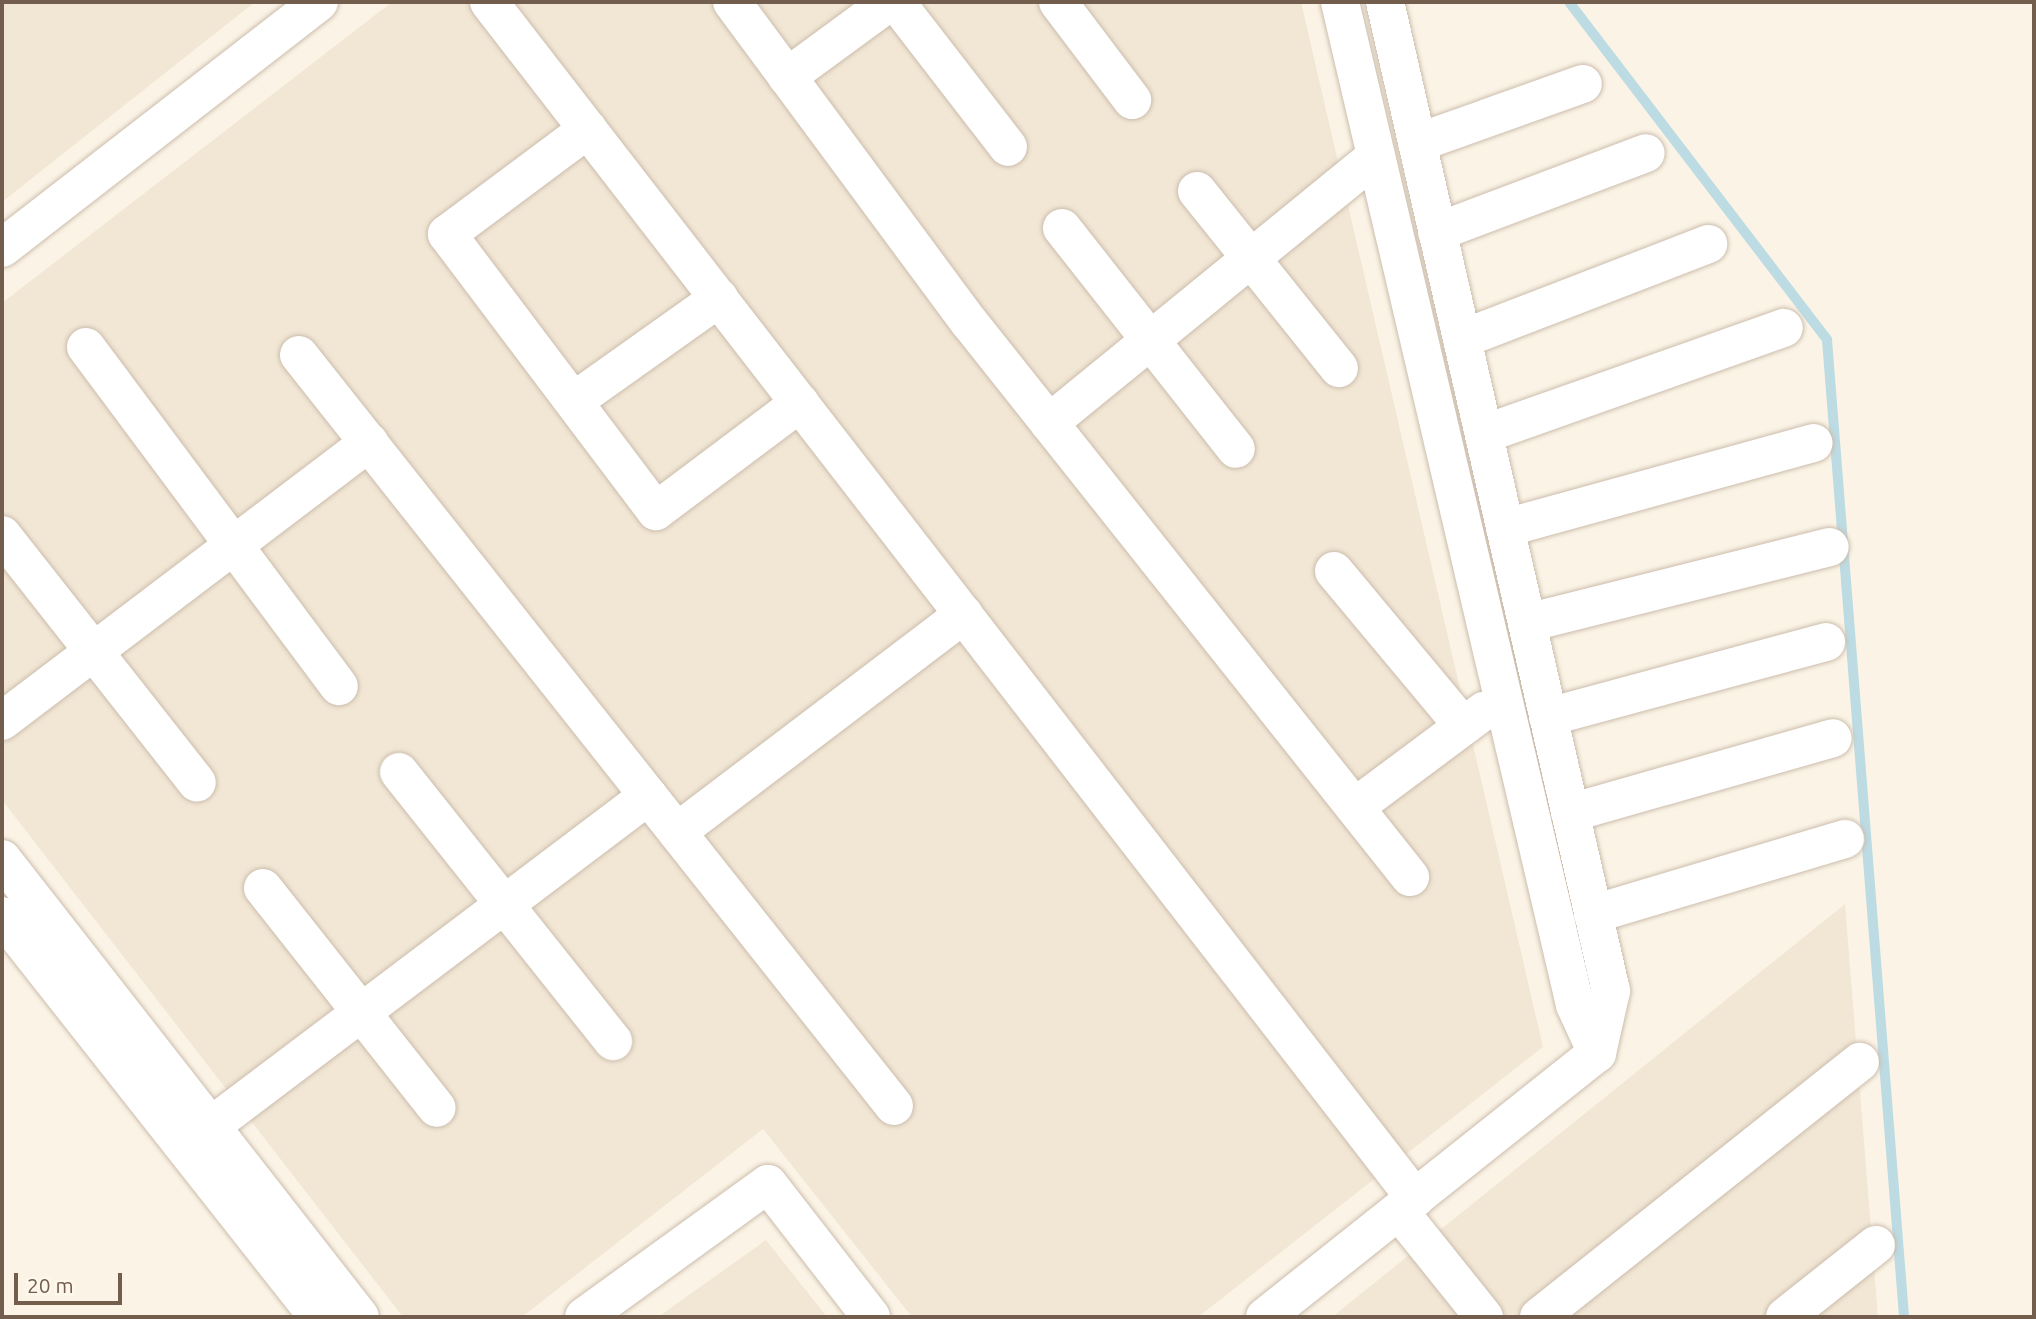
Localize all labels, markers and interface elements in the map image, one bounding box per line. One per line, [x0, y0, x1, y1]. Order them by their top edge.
scale bar [18, 1260, 126, 1304]
text: 20 m [27, 1273, 74, 1297]

